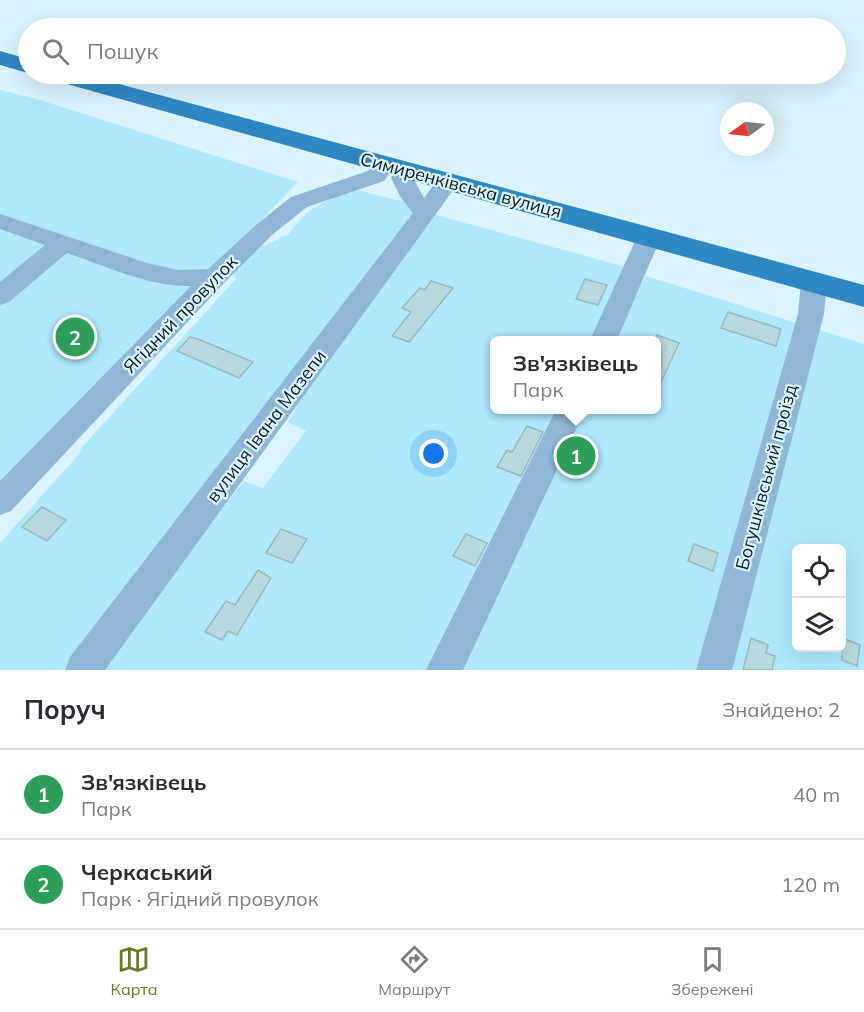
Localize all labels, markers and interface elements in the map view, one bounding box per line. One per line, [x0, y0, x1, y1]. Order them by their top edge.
search box [18, 18, 846, 84]
icon: search [39, 35, 72, 68]
text: Пошук [87, 37, 158, 65]
north arrow [720, 102, 774, 156]
street label: Симиренківська вулиця [358, 147, 564, 223]
street label: Ягідний провулок [118, 250, 242, 378]
pin: 2 [56, 314, 94, 360]
popup [490, 336, 661, 414]
street label: вулиця Івана Мазепи [201, 345, 331, 507]
text: Зв'язківець [513, 349, 638, 377]
text: Парк [513, 377, 563, 402]
street label: Богушківський проїзд [730, 382, 802, 572]
pin: 1 [556, 434, 596, 478]
your location [419, 439, 448, 468]
map controls [792, 544, 846, 652]
button: locate [792, 544, 846, 598]
button: layers [792, 598, 846, 652]
text: Поруч [24, 693, 106, 726]
text: Знайдено: 2 [722, 697, 840, 722]
text: Зв'язківець [81, 768, 206, 796]
text: 1 [38, 782, 50, 807]
text: 40 m [793, 782, 840, 807]
text: Парк [81, 796, 131, 821]
text: Черкаський [81, 858, 213, 886]
text: 2 [38, 872, 50, 897]
text: 120 m [781, 872, 840, 897]
text: Парк · Ягідний провулок [81, 886, 319, 911]
tab: Карта [110, 943, 157, 999]
tab: Маршрут [378, 943, 450, 999]
tab: Збережені [671, 943, 754, 999]

